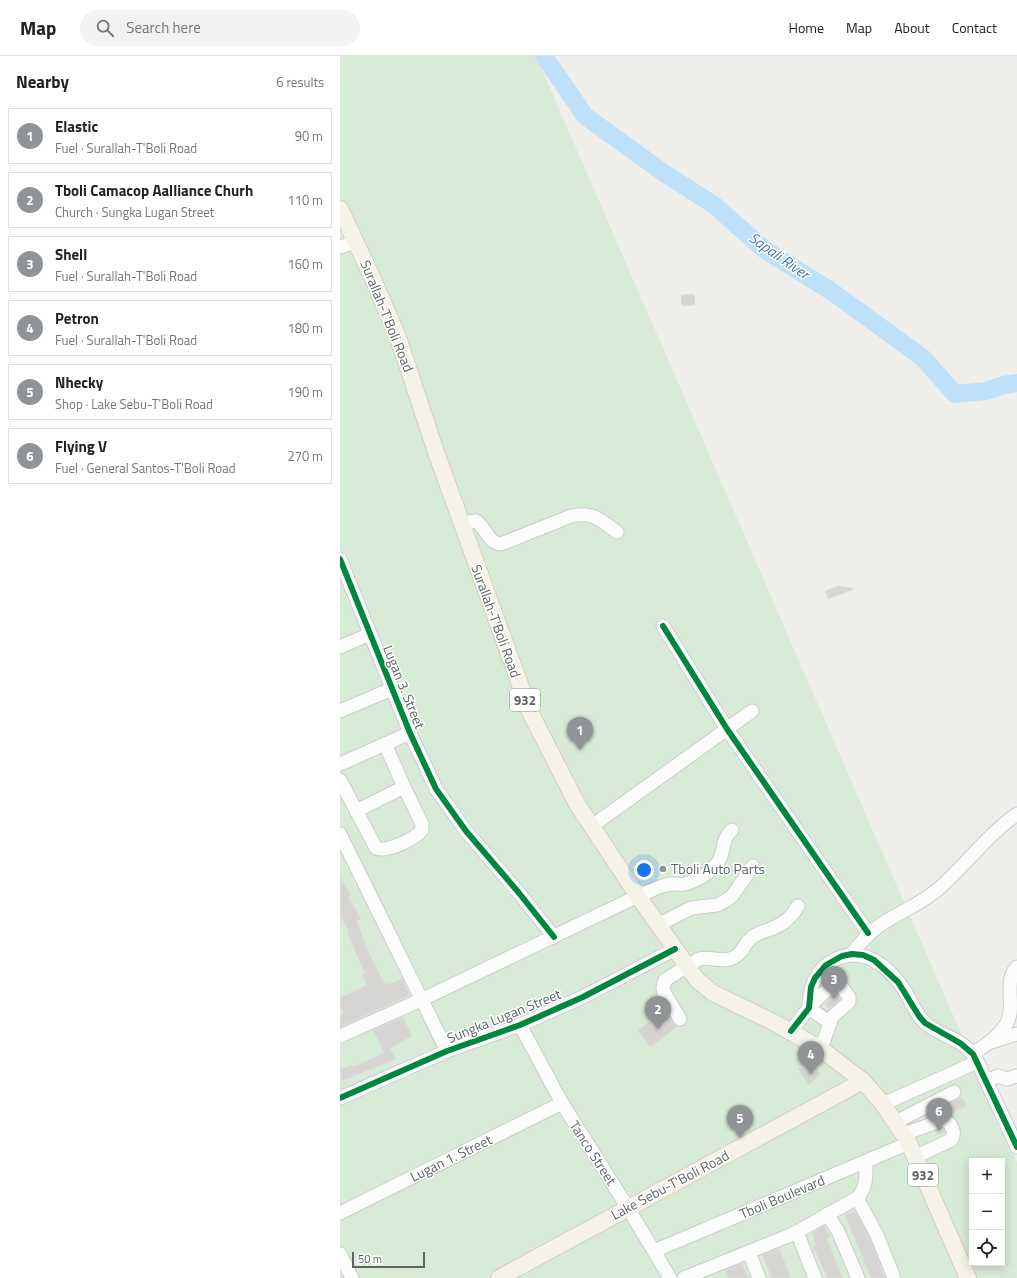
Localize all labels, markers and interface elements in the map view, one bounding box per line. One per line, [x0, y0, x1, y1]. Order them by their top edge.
search box [80, 10, 360, 46]
text: Map [20, 13, 56, 42]
text: Search here [126, 16, 201, 39]
icon: search [94, 17, 116, 39]
text: Home [789, 17, 824, 38]
text: Map [846, 17, 872, 38]
text: About [894, 17, 930, 38]
text: Contact [952, 17, 997, 38]
text: Nearby [16, 69, 69, 95]
text: 6 results [276, 72, 324, 92]
text: Elastic [55, 115, 98, 138]
text: 1 [26, 126, 34, 146]
text: 90 m [295, 126, 323, 146]
text: Fuel · Surallah-T'Boli Road [55, 138, 197, 158]
text: Tboli Camacop Aalliance Churh [55, 179, 253, 202]
text: 2 [26, 190, 34, 210]
text: 110 m [287, 190, 323, 210]
text: Church · Sungka Lugan Street [55, 202, 214, 222]
water label: Sapali River [744, 226, 816, 286]
text: Shell [55, 243, 87, 266]
text: 3 [26, 254, 34, 274]
text: 160 m [287, 254, 323, 274]
street label: Surallah-T'Boli Road [355, 257, 420, 375]
text: Fuel · Surallah-T'Boli Road [55, 266, 197, 286]
text: Petron [55, 307, 99, 330]
text: 4 [26, 318, 34, 338]
text: 180 m [287, 318, 323, 338]
text: Fuel · Surallah-T'Boli Road [55, 330, 197, 350]
text: Nhecky [55, 371, 103, 394]
text: 5 [26, 382, 34, 402]
text: 190 m [287, 382, 323, 402]
text: Shop · Lake Sebu-T'Boli Road [55, 394, 213, 414]
text: Flying V [55, 435, 107, 458]
text: 6 [26, 446, 34, 466]
text: 270 m [287, 446, 323, 466]
text: Fuel · General Santos-T'Boli Road [55, 458, 236, 478]
street label: Surallah-T'Boli Road [466, 561, 527, 680]
street label: Lugan 3. Street [378, 642, 431, 732]
road number: 932 [510, 689, 540, 711]
pin: 1 [567, 717, 593, 750]
place label: Tboli Auto Parts [671, 858, 765, 879]
your location [634, 860, 654, 880]
marker: Tboli Auto Parts [658, 864, 668, 874]
pin: 3 [821, 966, 847, 999]
street label: Sungka Lugan Street [444, 983, 564, 1048]
pin: 2 [645, 996, 671, 1029]
pin: 4 [798, 1041, 824, 1074]
pin: 6 [926, 1098, 952, 1131]
pin: 5 [727, 1105, 753, 1138]
street label: Tanco Street [565, 1116, 622, 1189]
street label: Lugan 1. Street [406, 1129, 495, 1186]
street label: Lake Sebu-T'Boli Road [607, 1145, 733, 1225]
map controls [969, 1158, 1005, 1266]
button: + [969, 1158, 1005, 1194]
road number: 932 [908, 1164, 938, 1186]
street label: Tboli Boulevard [736, 1169, 828, 1224]
button: − [969, 1194, 1005, 1230]
button: locate [969, 1230, 1005, 1266]
scale bar [352, 1250, 425, 1269]
text: 50 m [358, 1251, 382, 1267]

